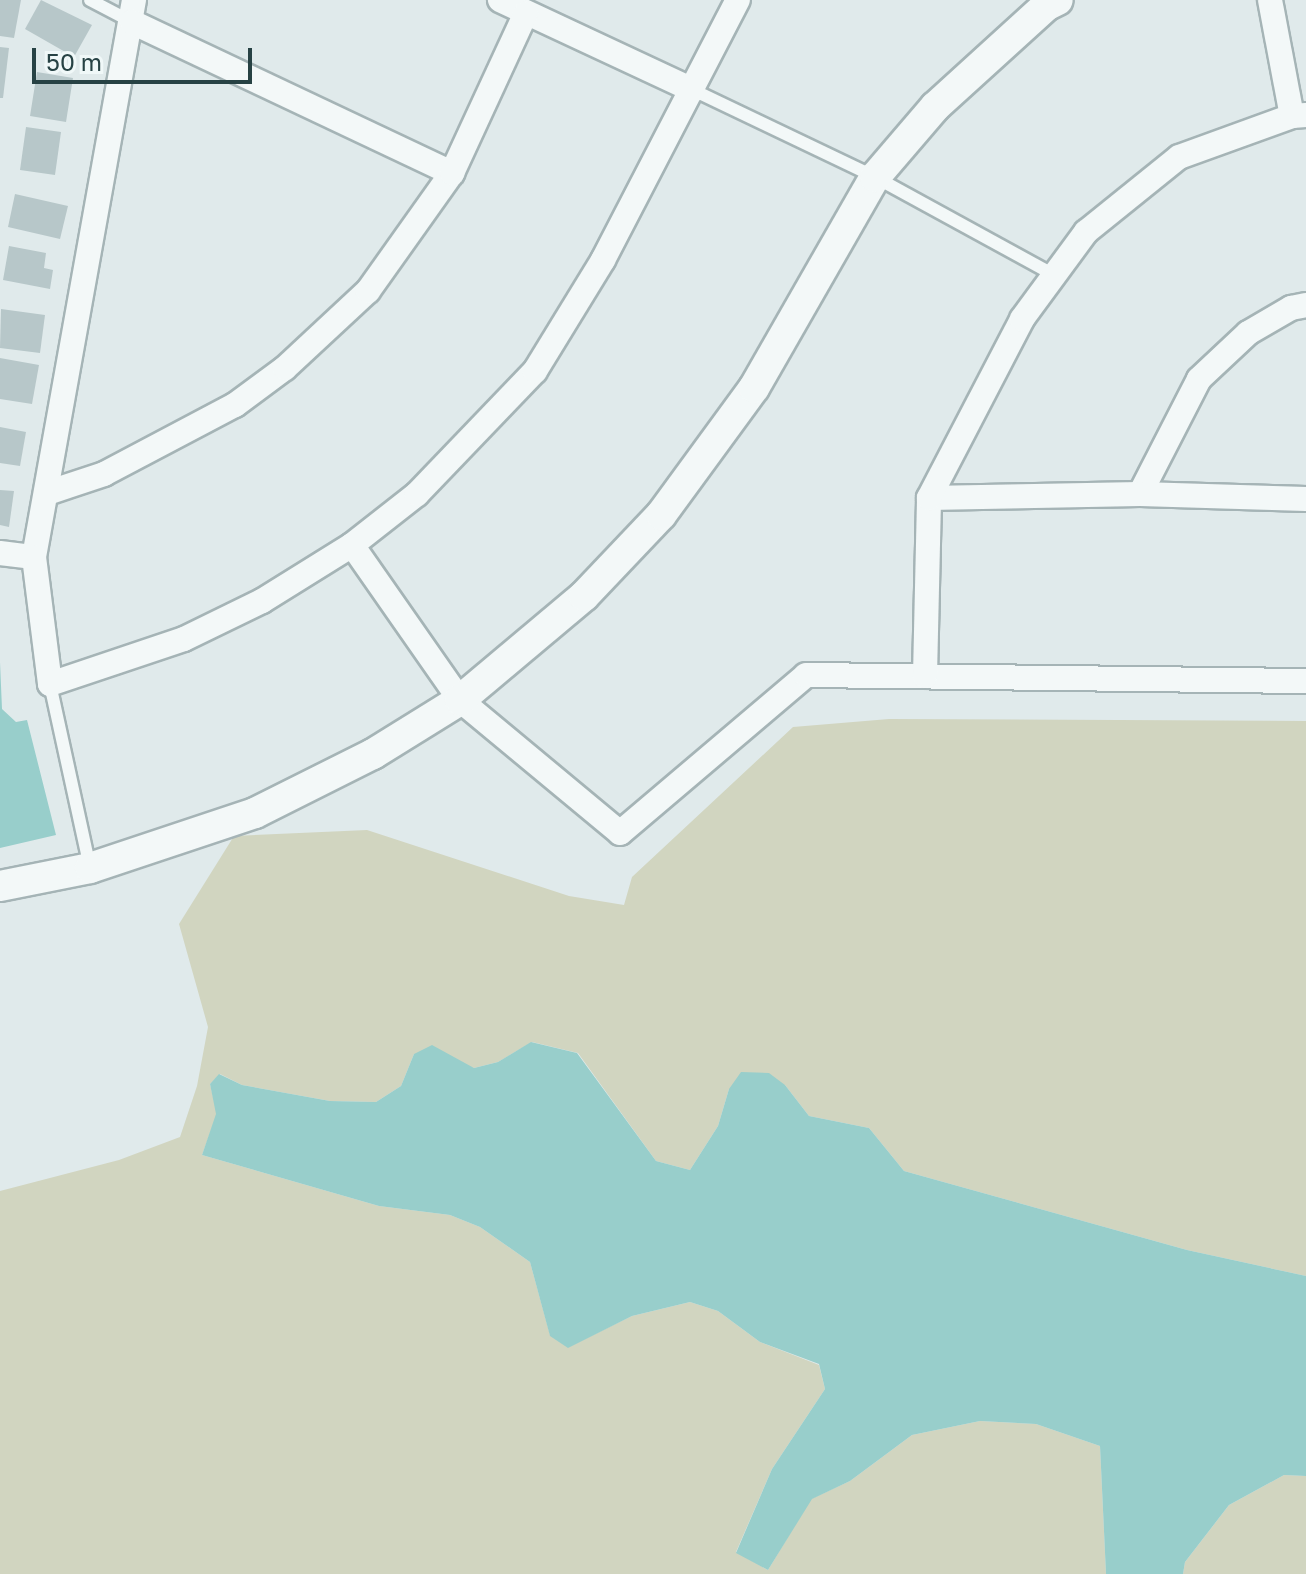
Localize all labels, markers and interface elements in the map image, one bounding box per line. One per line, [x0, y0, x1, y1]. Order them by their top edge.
scale bar [36, 32, 256, 82]
text: 50 m [46, 47, 102, 76]

